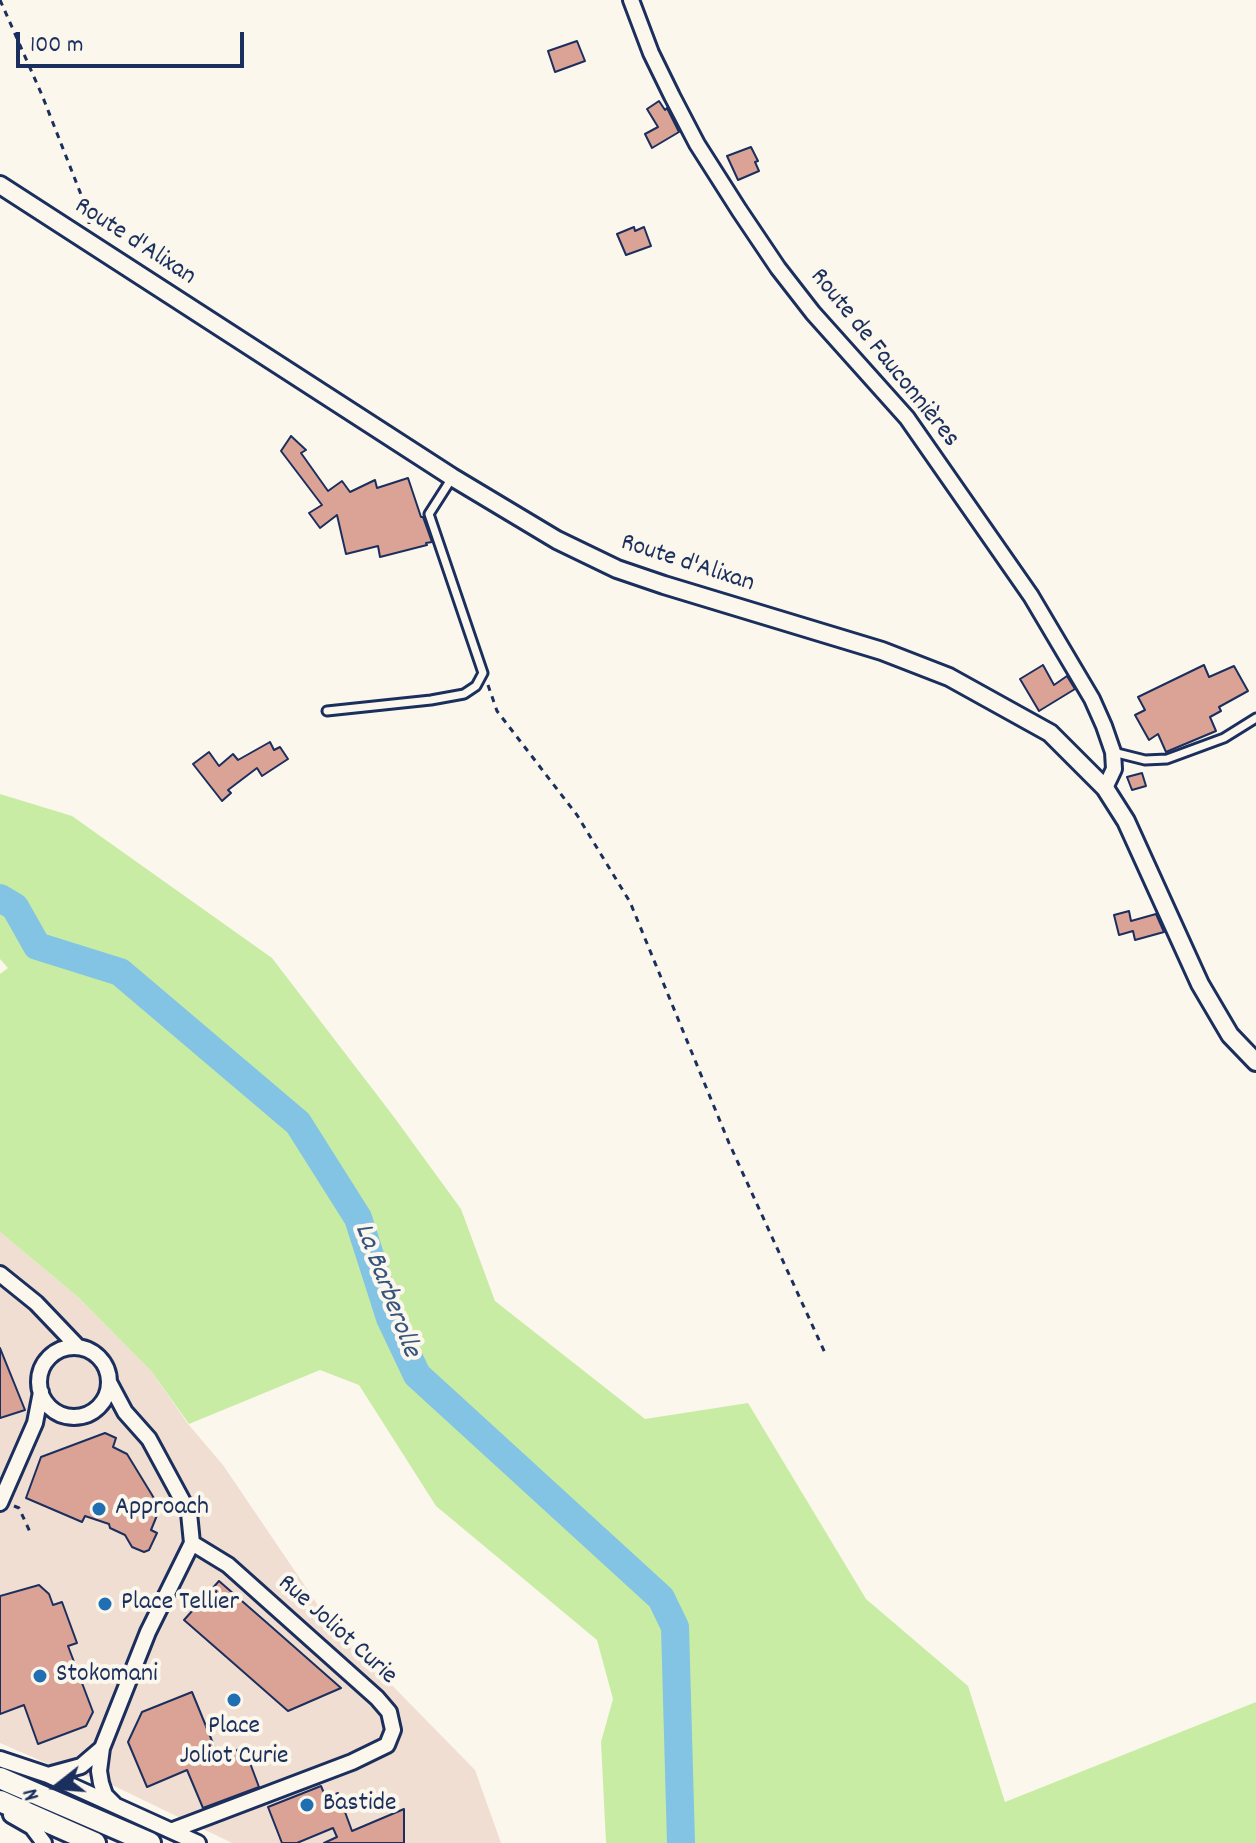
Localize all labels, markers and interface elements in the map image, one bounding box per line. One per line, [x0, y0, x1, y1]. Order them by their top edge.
scale bar [20, 16, 248, 66]
text: 100 m [30, 29, 83, 63]
street label: Route d'Alixan [67, 192, 201, 294]
street label: Route de Fauconnières [801, 263, 965, 455]
street label: Route d'Alixan [616, 529, 758, 601]
water label: La Barberolle [344, 1219, 426, 1363]
place label: Approach [115, 1493, 209, 1525]
marker: Approach [90, 1500, 108, 1518]
street label: Rue Joliot Curie [270, 1569, 402, 1693]
place label: Place Tellier [121, 1588, 239, 1620]
marker: Place Tellier [96, 1595, 114, 1613]
place label: Stokomani [56, 1660, 158, 1692]
marker: Stokomani [31, 1667, 49, 1685]
marker: Place Joliot Curie [225, 1691, 243, 1709]
place label: Place Joliot Curie [180, 1712, 288, 1774]
north arrow [16, 1747, 96, 1827]
text: N [16, 1784, 49, 1804]
place label: Bastide [323, 1789, 396, 1821]
marker: Bastide [298, 1796, 316, 1814]

